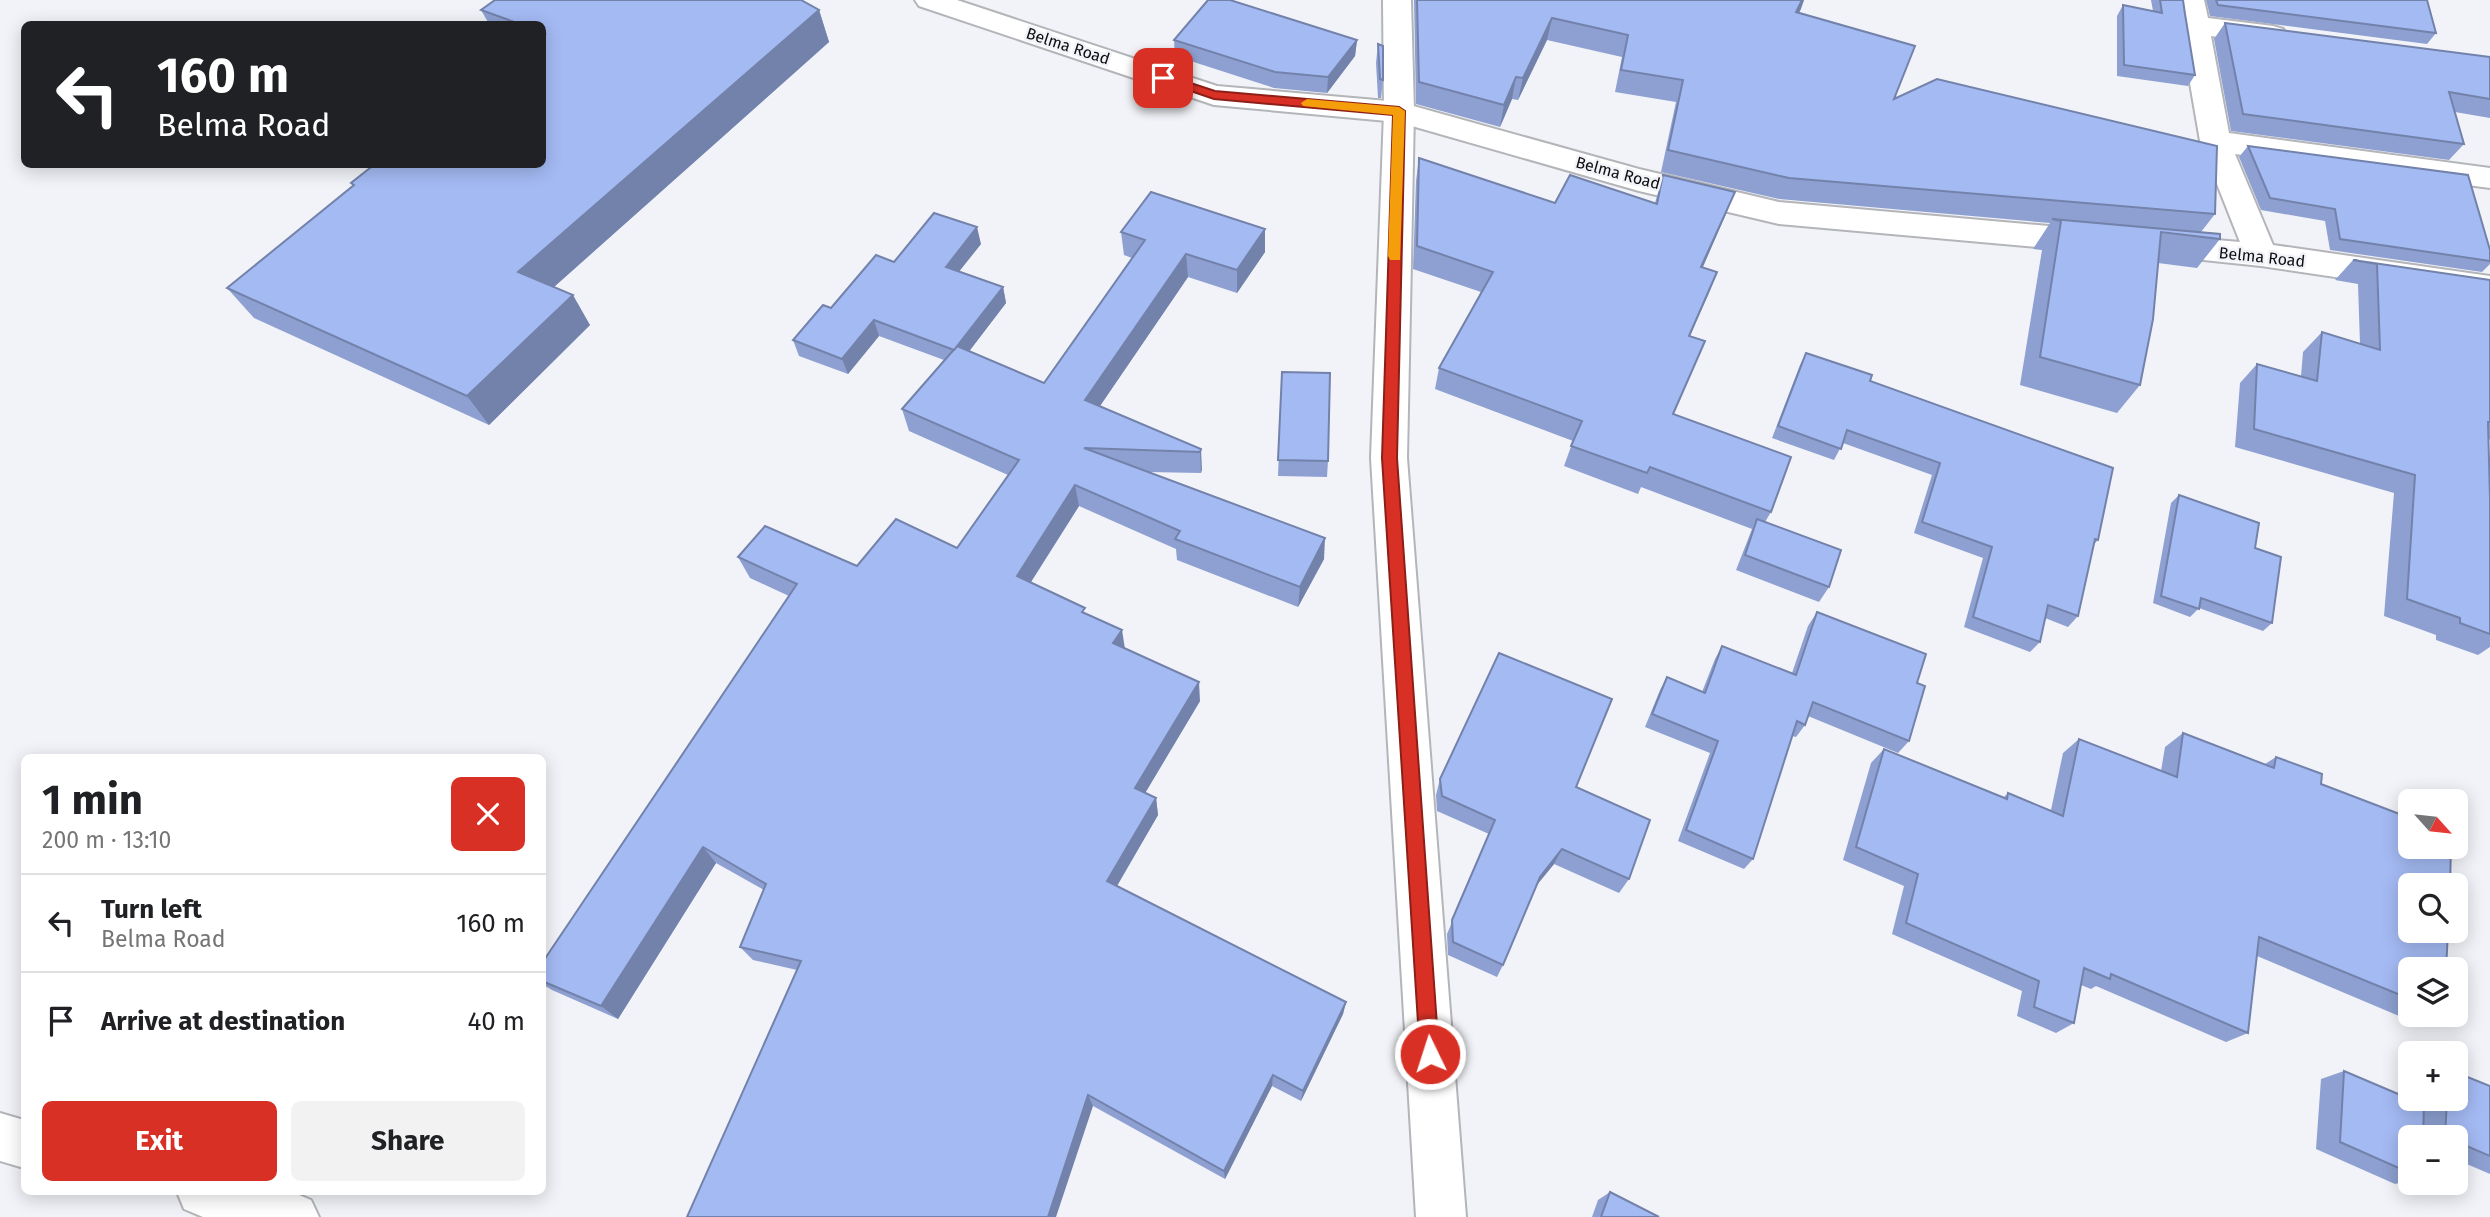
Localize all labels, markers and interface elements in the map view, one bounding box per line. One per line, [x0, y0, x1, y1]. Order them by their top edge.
street label: Belma Road [1024, 24, 1112, 68]
text: 160 m [157, 46, 289, 105]
pin [1133, 48, 1193, 108]
icon: left [42, 49, 133, 140]
icon: arrive [1144, 59, 1182, 97]
text: Belma Road [157, 106, 330, 144]
street label: Belma Road [1574, 153, 1662, 193]
street label: Belma Road [2218, 243, 2306, 271]
text: 1 min [42, 775, 143, 825]
button: close [451, 777, 525, 851]
north arrow [2398, 789, 2468, 859]
map controls [2398, 789, 2468, 1195]
text: 200 m · 13:10 [42, 826, 171, 854]
button: search [2398, 873, 2468, 943]
text: Turn left [101, 894, 202, 925]
icon: left [42, 904, 80, 942]
text: 160 m [456, 908, 525, 939]
text: Belma Road [101, 925, 226, 953]
button: layers [2398, 957, 2468, 1027]
icon: arrive [42, 1002, 80, 1040]
text: Arrive at destination [101, 1006, 345, 1037]
text: 40 m [467, 1006, 525, 1037]
position arrow [1393, 1017, 1467, 1091]
button: + [2398, 1041, 2468, 1111]
button: Exit [42, 1101, 277, 1181]
button: Share [291, 1101, 525, 1181]
button: − [2398, 1125, 2468, 1195]

